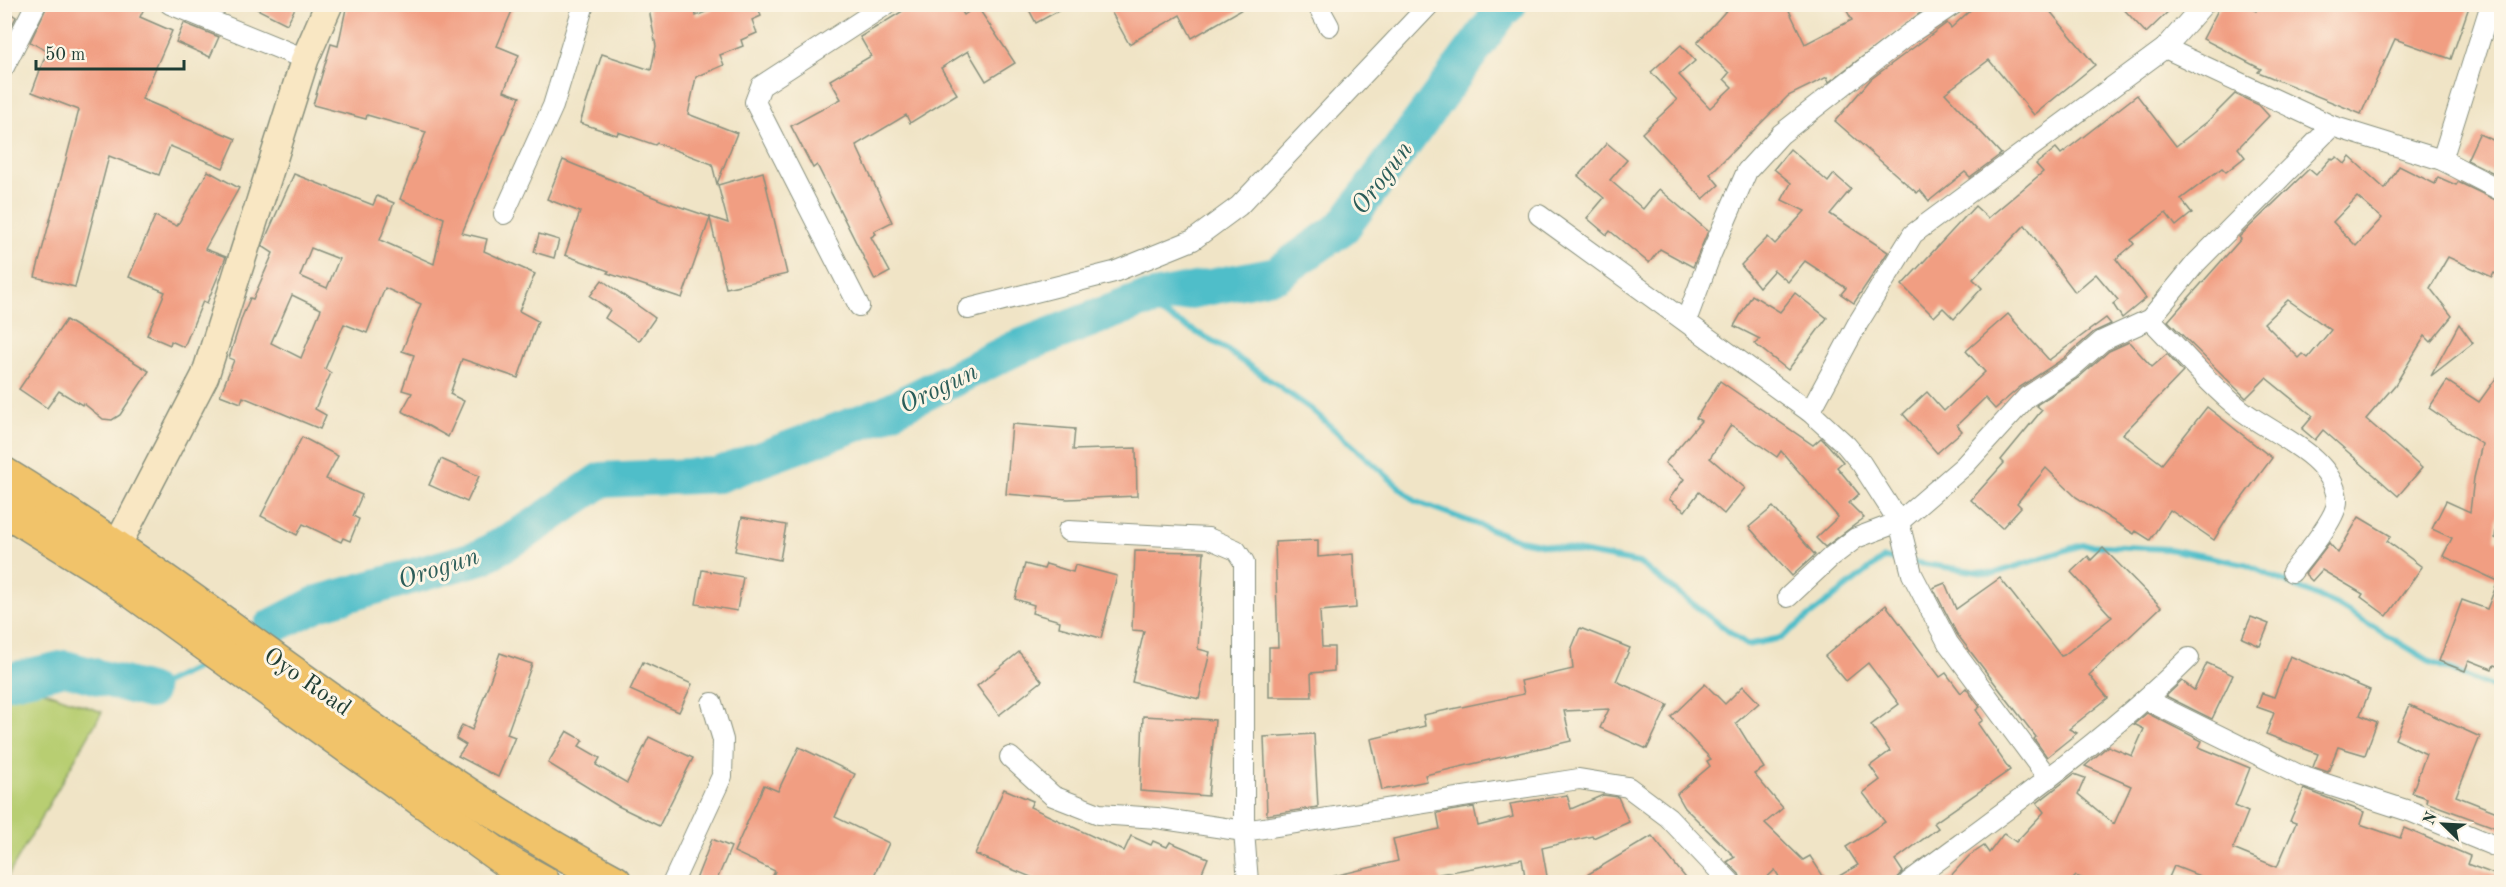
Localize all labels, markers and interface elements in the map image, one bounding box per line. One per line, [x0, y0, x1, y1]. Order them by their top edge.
scale bar [36, 33, 184, 71]
text: 50 m [45, 46, 85, 64]
water label: Orogun [1347, 137, 1418, 220]
water label: Orogun [895, 359, 982, 419]
water label: Orogun [395, 544, 483, 594]
street label: Oyo Road [259, 644, 355, 721]
north arrow [2413, 794, 2473, 854]
text: N [2421, 809, 2441, 828]

